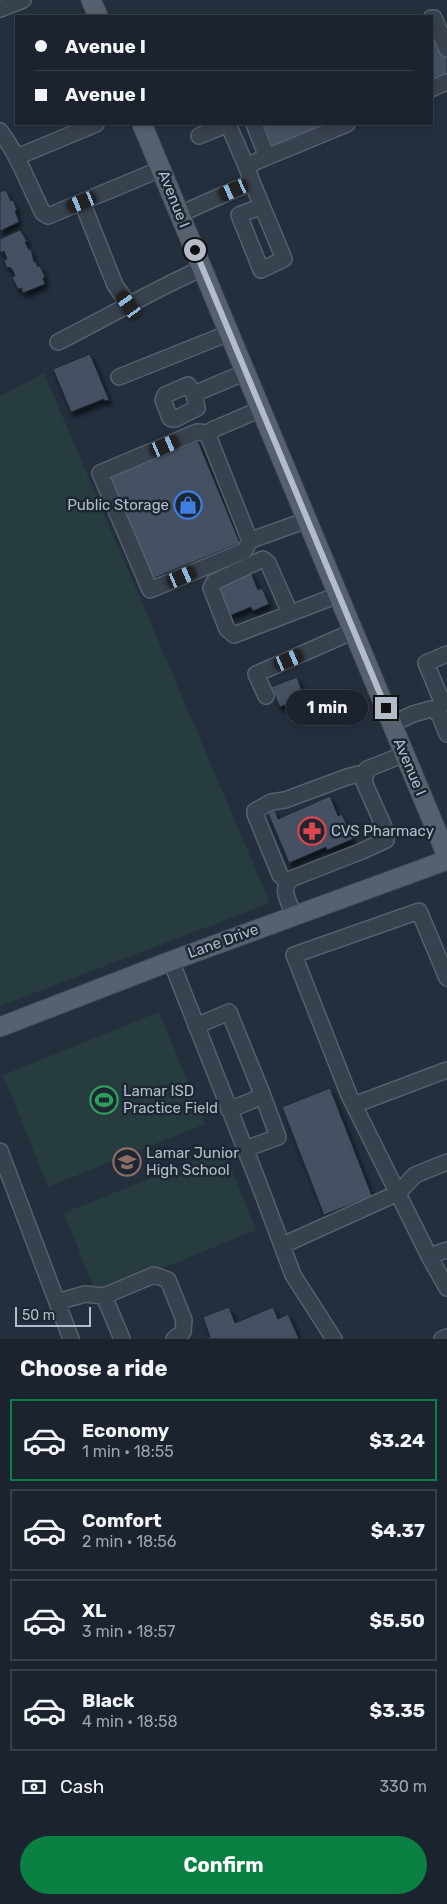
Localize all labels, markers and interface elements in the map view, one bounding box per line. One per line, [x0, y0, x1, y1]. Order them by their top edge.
text: Avenue I [65, 35, 146, 58]
text: Avenue I [65, 83, 146, 106]
street label: Avenue I [154, 168, 194, 230]
car [217, 177, 250, 203]
car [65, 189, 98, 215]
route start [184, 239, 206, 261]
car [114, 288, 143, 322]
car [148, 433, 181, 459]
shop icon: Public Storage [173, 490, 203, 520]
place label: Public Storage [67, 496, 169, 514]
car [165, 564, 198, 590]
car [272, 647, 305, 673]
callout: 1 min [286, 690, 368, 726]
route end [375, 697, 397, 719]
text: 1 min [307, 698, 347, 717]
street label: Avenue I [390, 736, 430, 798]
pharmacy icon: CVS Pharmacy [297, 816, 327, 846]
place label: CVS Pharmacy [331, 822, 434, 840]
street label: Lane Drive [185, 920, 261, 962]
place label: Lamar ISD Practice Field [123, 1082, 218, 1117]
sports icon: Lamar ISD Practice Field [89, 1085, 119, 1115]
place label: Lamar Junior High School [146, 1144, 239, 1179]
school or university icon: Lamar Junior High School [112, 1147, 142, 1177]
scale bar [15, 1304, 91, 1327]
text: 50 m [22, 1307, 55, 1324]
text: Choose a ride [20, 1355, 167, 1382]
icon: car [22, 1418, 67, 1463]
text: Economy [82, 1419, 169, 1442]
text: $3.24 [369, 1429, 425, 1452]
text: 1 min · 18:55 [82, 1442, 174, 1461]
icon: car [22, 1508, 67, 1553]
text: Comfort [82, 1509, 162, 1532]
text: $4.37 [371, 1519, 425, 1542]
text: 2 min · 18:56 [82, 1532, 177, 1551]
icon: car [22, 1598, 67, 1643]
text: XL [82, 1599, 106, 1622]
text: $5.50 [370, 1609, 425, 1632]
text: 3 min · 18:57 [82, 1622, 175, 1641]
icon: car [22, 1688, 67, 1733]
text: Black [82, 1689, 134, 1712]
text: $3.35 [370, 1699, 425, 1722]
text: 4 min · 18:58 [82, 1712, 178, 1731]
icon: cash [20, 1773, 48, 1801]
text: Cash [60, 1775, 104, 1798]
text: 330 m [379, 1777, 427, 1796]
button: Confirm [20, 1836, 427, 1894]

